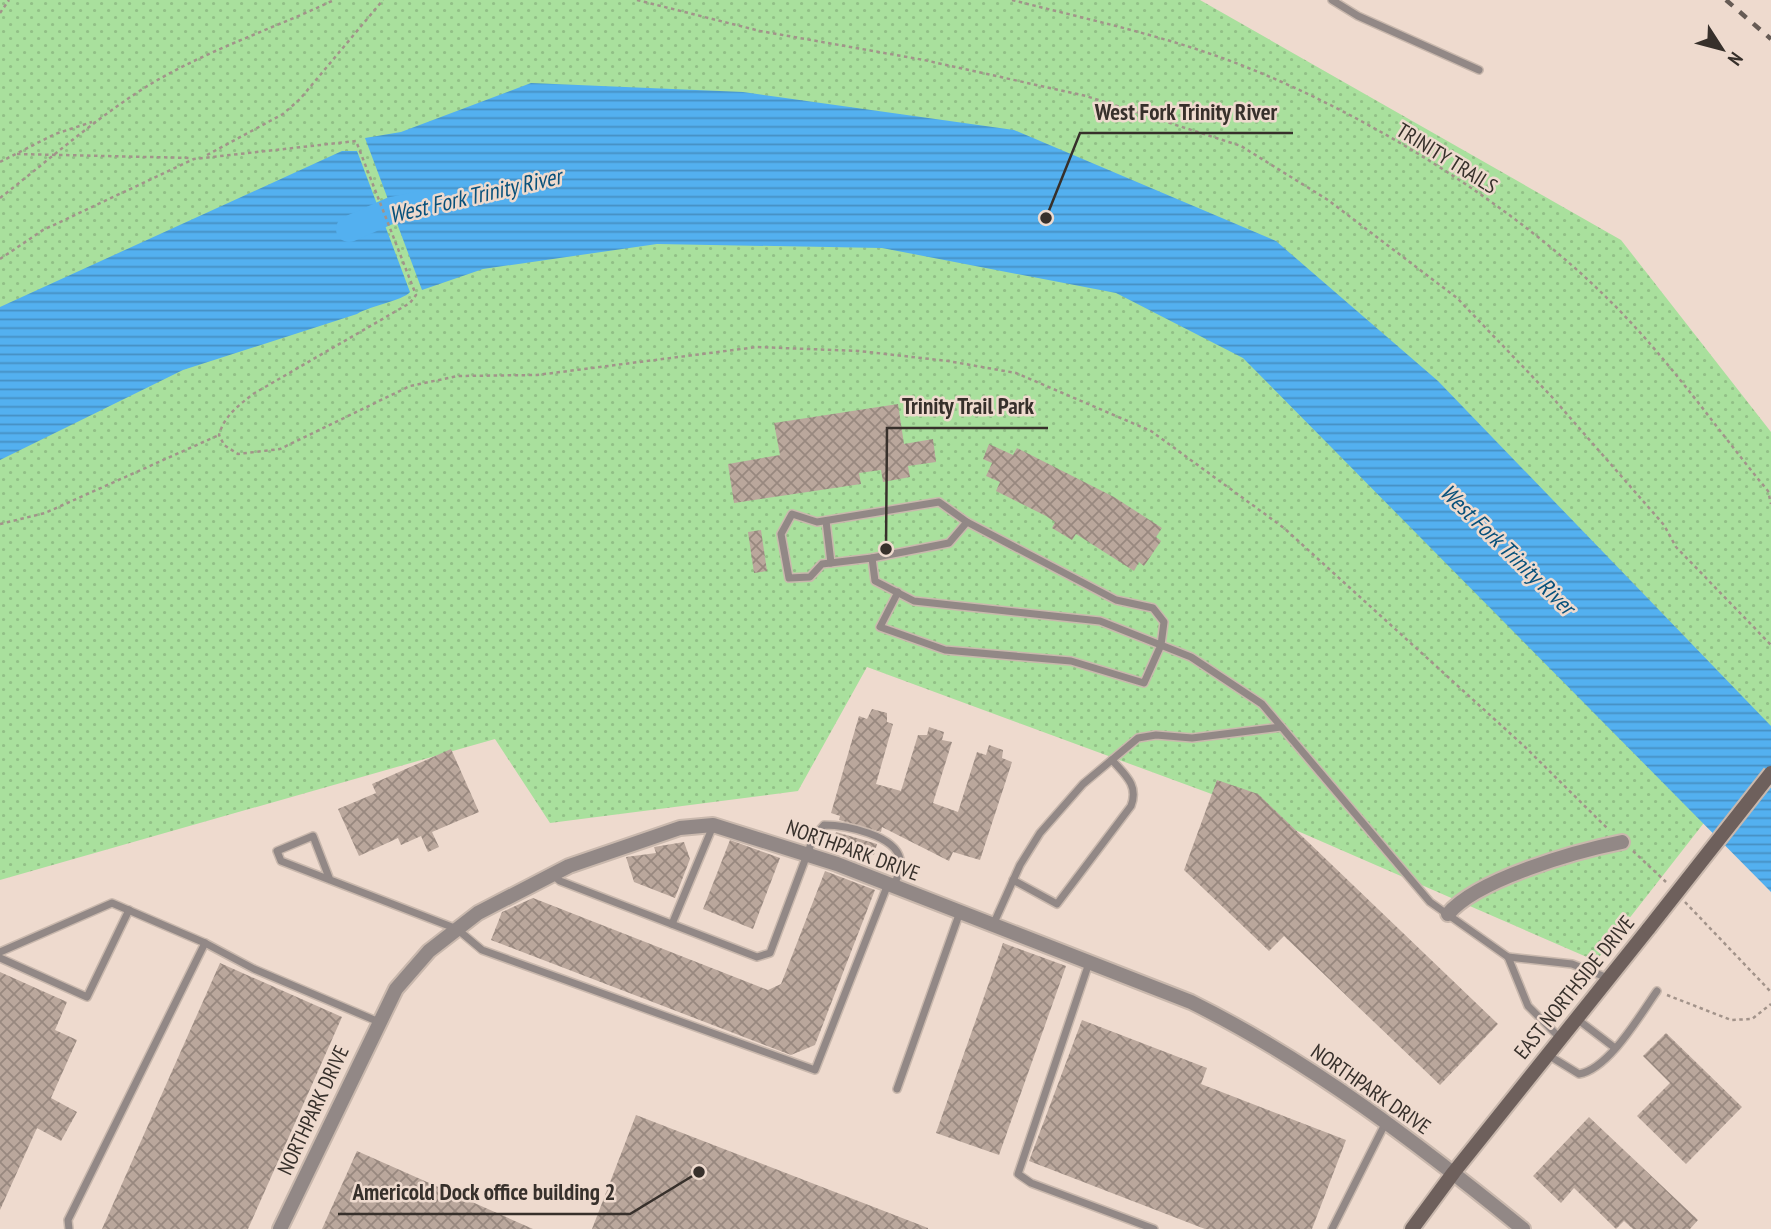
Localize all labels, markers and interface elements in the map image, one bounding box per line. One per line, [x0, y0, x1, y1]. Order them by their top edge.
north arrow [1687, 14, 1757, 84]
text: N [1723, 48, 1748, 70]
callout: West Fork Trinity River [1080, 89, 1293, 133]
text: West Fork Trinity River [1094, 97, 1277, 126]
street label: TRINITY TRAILS [1391, 116, 1503, 200]
water label: West Fork Trinity River [386, 160, 568, 229]
callout: Trinity Trail Park [887, 384, 1048, 428]
text: Trinity Trail Park [902, 391, 1034, 420]
water label: West Fork Trinity River [1435, 477, 1584, 623]
street label: NORTHPARK DRIVE [783, 813, 923, 887]
street label: EAST NORTHSIDE DRIVE [1508, 910, 1640, 1064]
street label: NORTHPARK DRIVE [1306, 1038, 1436, 1140]
street label: NORTHPARK DRIVE [271, 1041, 355, 1179]
callout: Americold Dock office building 2 [338, 1170, 630, 1214]
text: Americold Dock office building 2 [351, 1177, 616, 1206]

